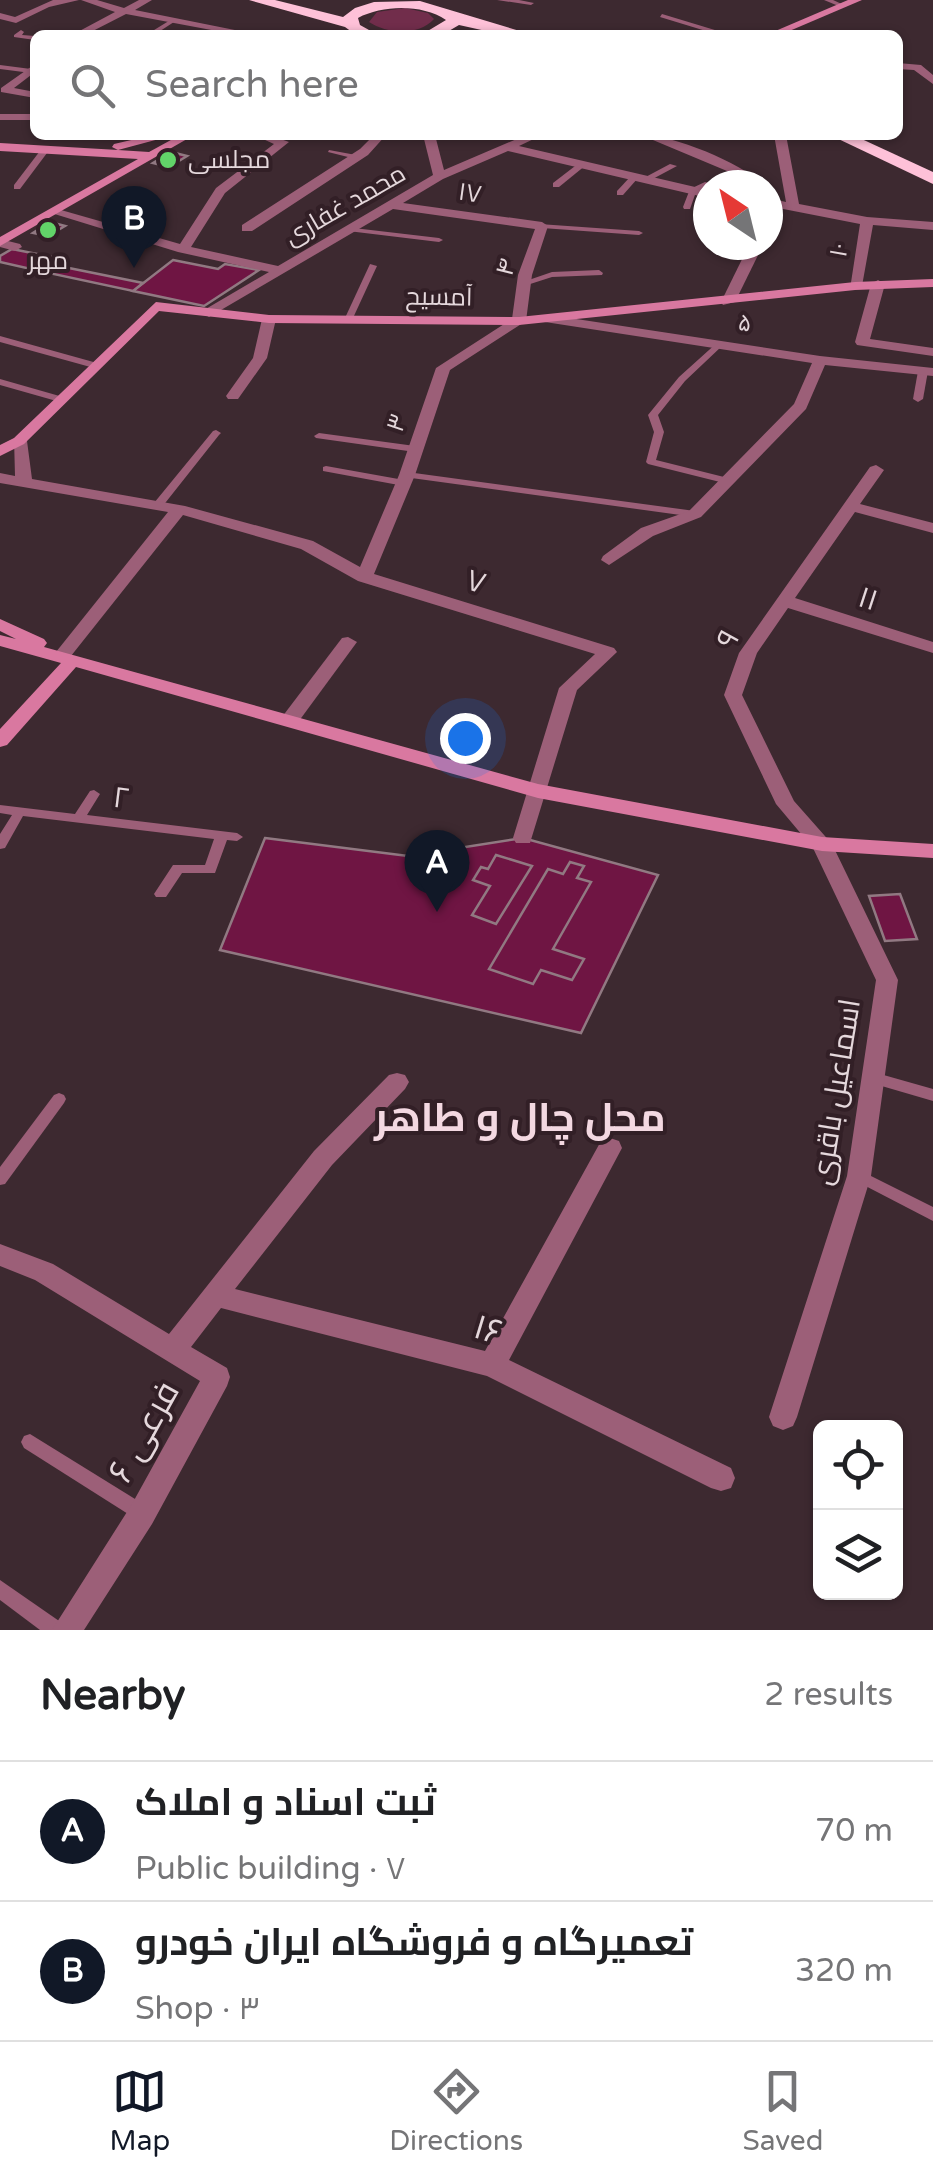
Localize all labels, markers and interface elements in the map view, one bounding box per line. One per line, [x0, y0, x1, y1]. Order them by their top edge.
search box [30, 30, 903, 140]
icon: search [65, 58, 120, 113]
text: Search here [145, 62, 359, 108]
place label: مجلسی [188, 145, 270, 175]
marker: مجلسی [157, 149, 179, 171]
street label: محمد غفاری [279, 158, 411, 252]
north arrow [693, 170, 783, 260]
street label: ۱۷ [456, 177, 484, 209]
pin: B [102, 186, 166, 268]
marker: مهر [37, 219, 59, 241]
street label: ۱۰ [823, 241, 855, 259]
place label: مهر [26, 246, 68, 276]
street label: ۴ [489, 255, 523, 279]
street label: آمسیح [405, 281, 473, 314]
street label: ۵ [736, 307, 754, 339]
street label: ۳ [380, 410, 414, 436]
street label: ۷ [462, 562, 490, 602]
street label: ۱۱ [853, 579, 883, 619]
street label: ۹ [708, 623, 748, 655]
your location [440, 713, 491, 764]
street label: ۲ [111, 779, 131, 817]
pin: A [404, 830, 470, 912]
street label: اسماعیل باقری [803, 996, 869, 1188]
district label: محل چال و طاهر [373, 1094, 666, 1145]
street label: ۱۶ [469, 1306, 507, 1354]
street label: فرعی ۶ [99, 1374, 189, 1490]
map controls [813, 1420, 903, 1600]
button: locate [813, 1420, 903, 1510]
button: layers [813, 1510, 903, 1600]
text: Nearby [40, 1670, 185, 1721]
text: 2 results [764, 1676, 893, 1714]
text: ثبت اسناد و املاک [135, 1780, 436, 1826]
text: A [61, 1812, 84, 1850]
text: 70 m [815, 1812, 893, 1850]
text: Public building · ۷ [135, 1850, 406, 1888]
text: تعمیرگاه و فروشگاه ایران خودرو [135, 1920, 693, 1966]
text: B [61, 1952, 84, 1990]
text: 320 m [795, 1952, 893, 1990]
text: Shop · ۳ [135, 1990, 260, 2028]
tab: Map [110, 2064, 170, 2158]
tab: Directions [389, 2064, 523, 2158]
tab: Saved [742, 2064, 823, 2158]

